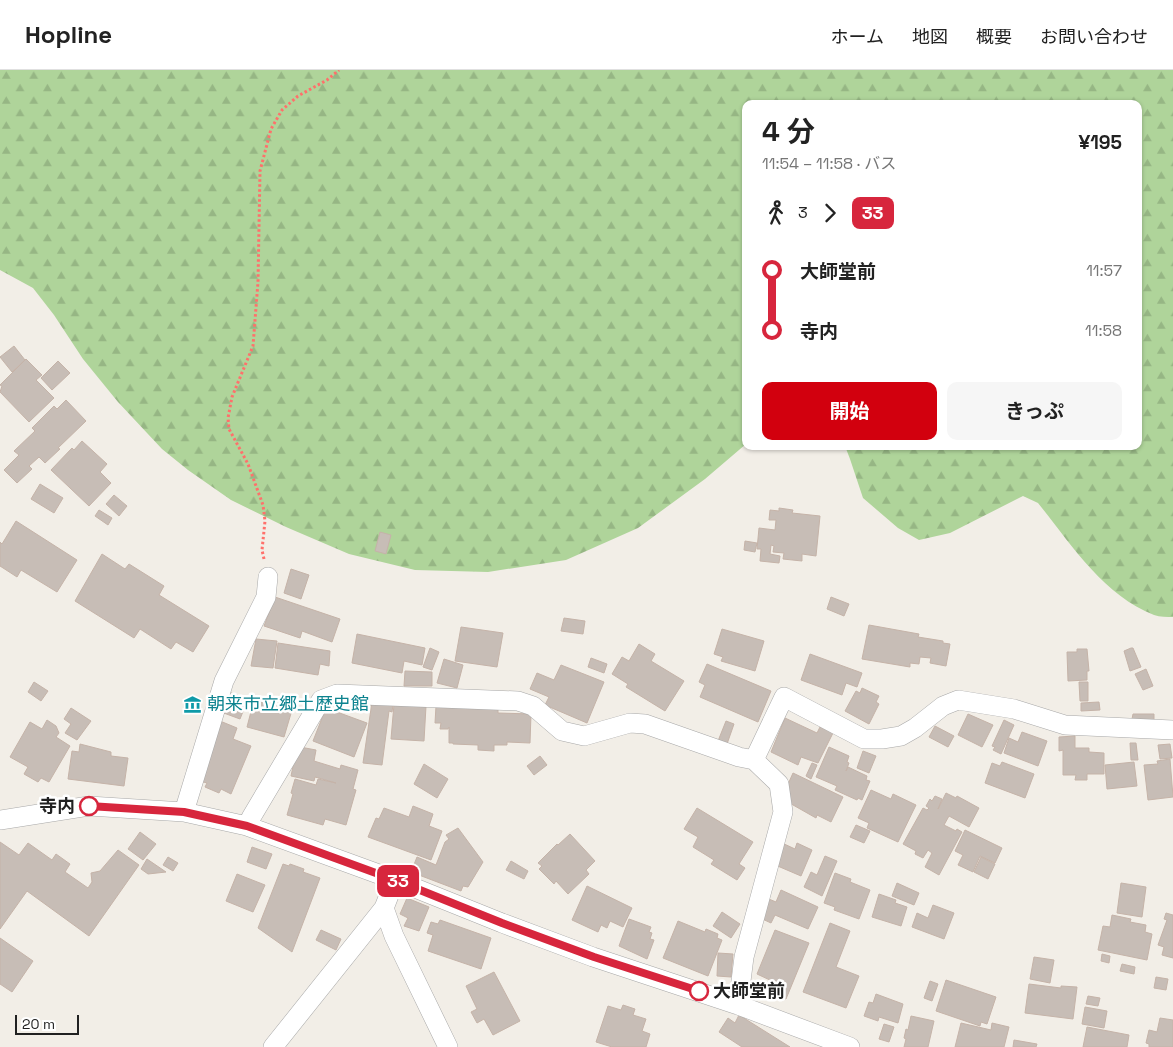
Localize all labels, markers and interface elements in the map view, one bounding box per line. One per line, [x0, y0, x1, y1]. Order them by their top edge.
text: Hopline [25, 19, 112, 50]
text: ホーム [831, 25, 884, 48]
text: 地図 [912, 25, 948, 48]
text: 概要 [976, 25, 1012, 48]
text: お問い合わせ [1040, 25, 1148, 48]
text: 4 分 [762, 113, 815, 149]
text: ¥195 [1078, 130, 1122, 155]
text: 11:54 – 11:58 · バス [762, 153, 896, 174]
icon: walk [762, 199, 790, 227]
icon: forward [816, 199, 844, 227]
text: 33 [862, 201, 884, 224]
text: 3 [798, 202, 808, 223]
text: 大師堂前 [800, 259, 876, 284]
text: 11:57 [1086, 260, 1122, 281]
text: 寺内 [800, 319, 838, 344]
text: 11:58 [1085, 320, 1122, 341]
button: 開始 [762, 382, 937, 440]
button: きっぷ [947, 382, 1122, 440]
place label: 朝来市立郷土歴史館 [207, 692, 369, 715]
museum icon: 朝来市立郷土歴史館 [183, 694, 203, 714]
place label: 寺内 [39, 794, 75, 817]
marker: 寺内 [79, 796, 99, 816]
line badge: 33 [376, 865, 420, 897]
text: 33 [387, 869, 409, 892]
place label: 大師堂前 [713, 979, 785, 1002]
marker: 大師堂前 [689, 981, 709, 1001]
scale bar [15, 1012, 79, 1035]
text: 20 m [22, 1015, 55, 1033]

